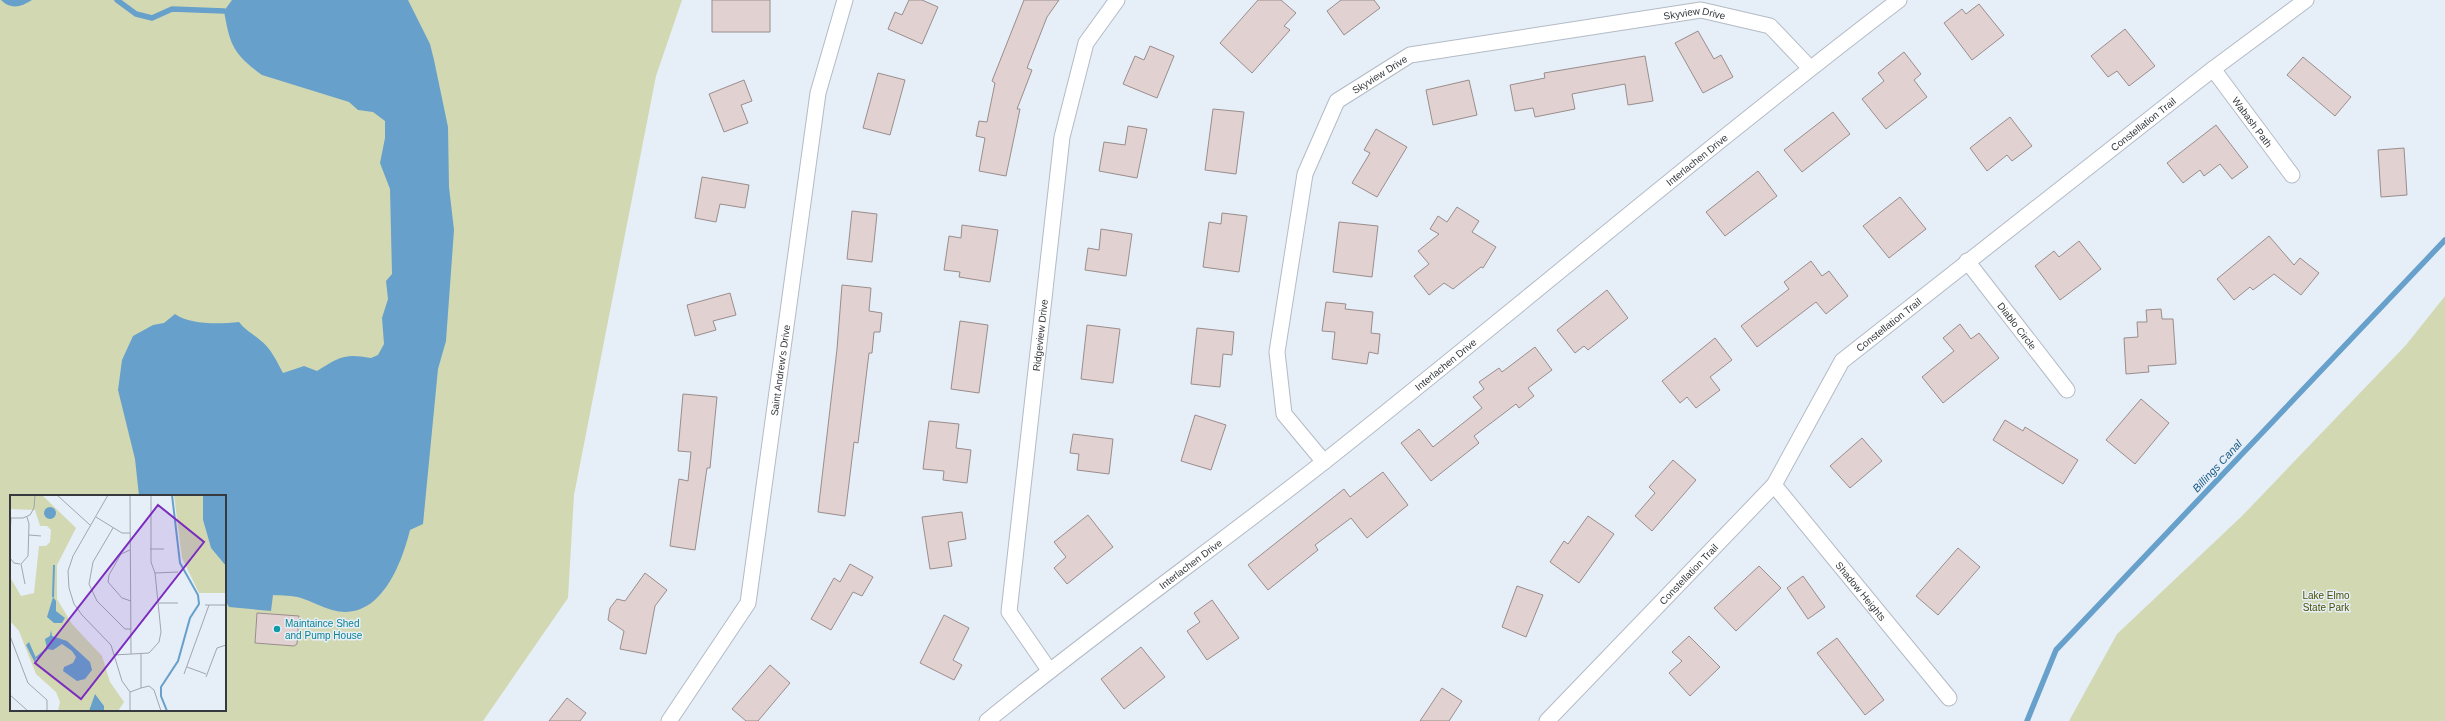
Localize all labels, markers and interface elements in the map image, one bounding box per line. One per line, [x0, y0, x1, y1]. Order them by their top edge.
street label: Skyview Drive [1663, 5, 1727, 22]
street label: Skyview Drive [1350, 53, 1410, 96]
street label: Constellation Trail [2109, 95, 2178, 153]
street label: Wabash Path [2230, 95, 2274, 149]
street label: Interlachen Drive [1664, 132, 1730, 188]
street label: Constellation Trail [1854, 296, 1923, 354]
street label: Ridgeview Drive [1031, 298, 1050, 372]
street label: Diablo Circle [1995, 300, 2039, 352]
street label: Saint Andrew's Drive [769, 323, 792, 417]
street label: Interlachen Drive [1413, 336, 1479, 393]
water label: Billings Canal [2190, 437, 2244, 494]
inset map [10, 495, 226, 711]
street label: Interlachen Drive [1157, 537, 1225, 591]
street label: Constellation Trail [1657, 542, 1720, 607]
street label: Shadow Heights [1833, 560, 1888, 623]
park label: Lake Elmo State Park [2302, 590, 2350, 613]
place label: Maintaince Shed and Pump House [285, 618, 363, 641]
marker: Maintaince Shed and Pump House [272, 624, 282, 634]

